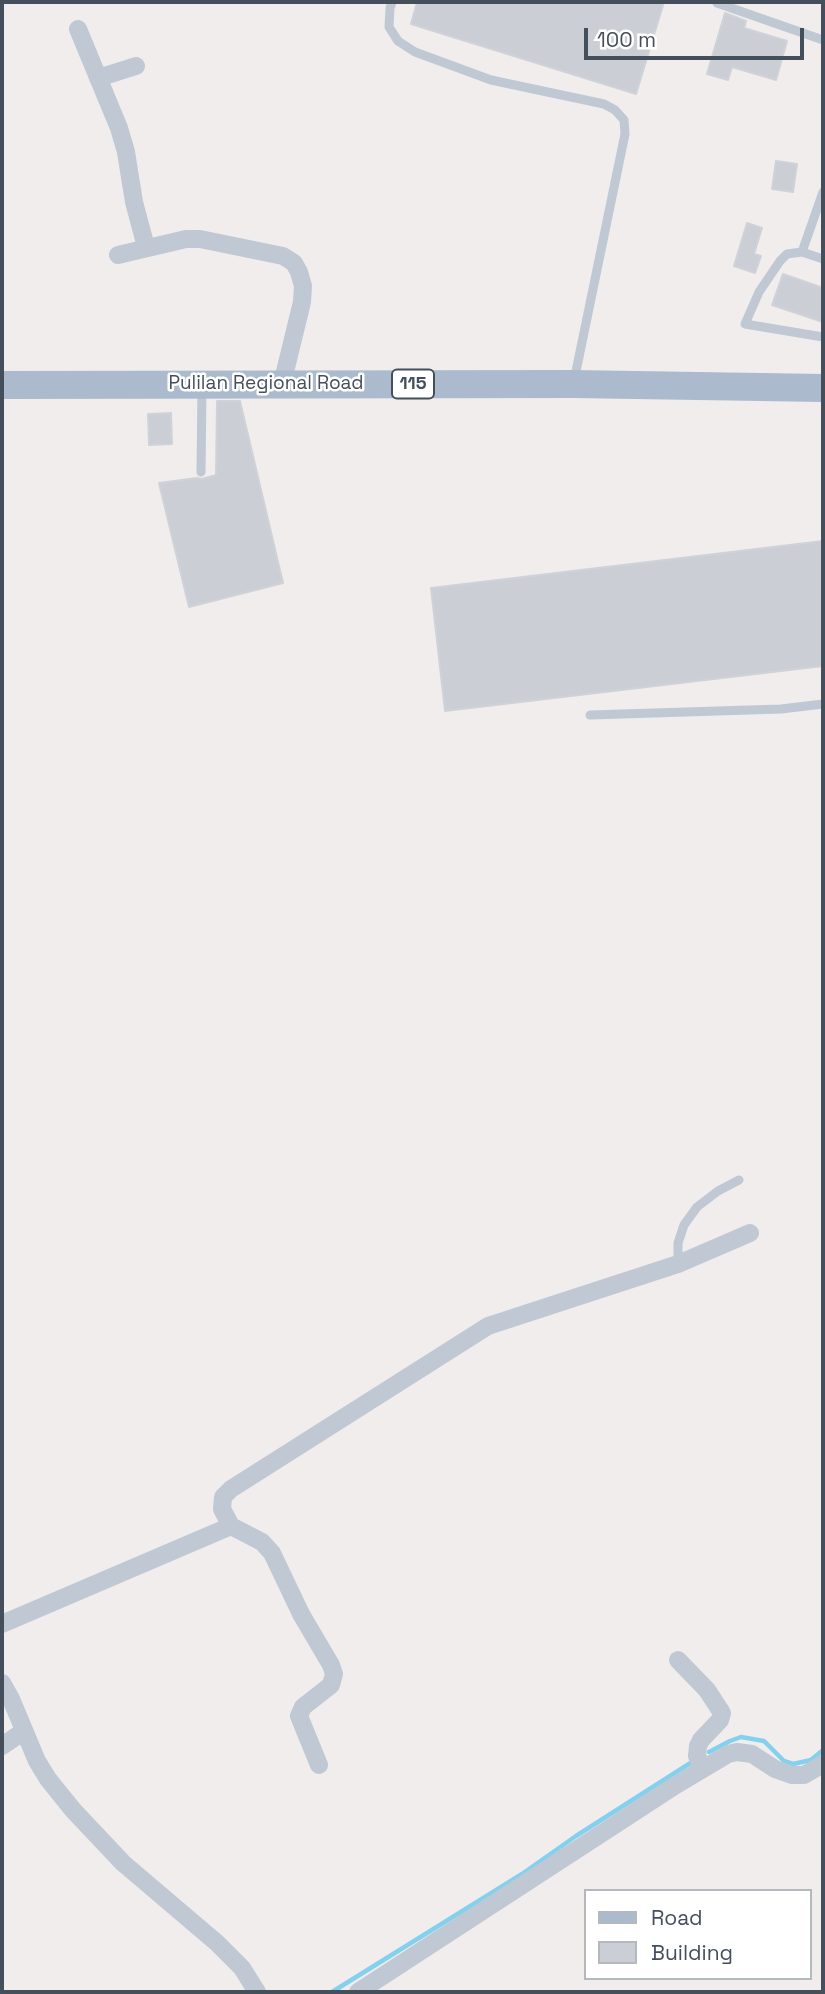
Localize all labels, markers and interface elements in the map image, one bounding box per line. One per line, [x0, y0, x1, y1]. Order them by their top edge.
scale bar [587, 14, 808, 58]
text: 100 m [597, 26, 656, 53]
road number: 115 [392, 370, 434, 398]
street label: Pulilan Regional Road [168, 373, 364, 395]
legend [584, 1889, 811, 1980]
text: Road [651, 1904, 703, 1931]
text: Building [651, 1939, 733, 1966]

